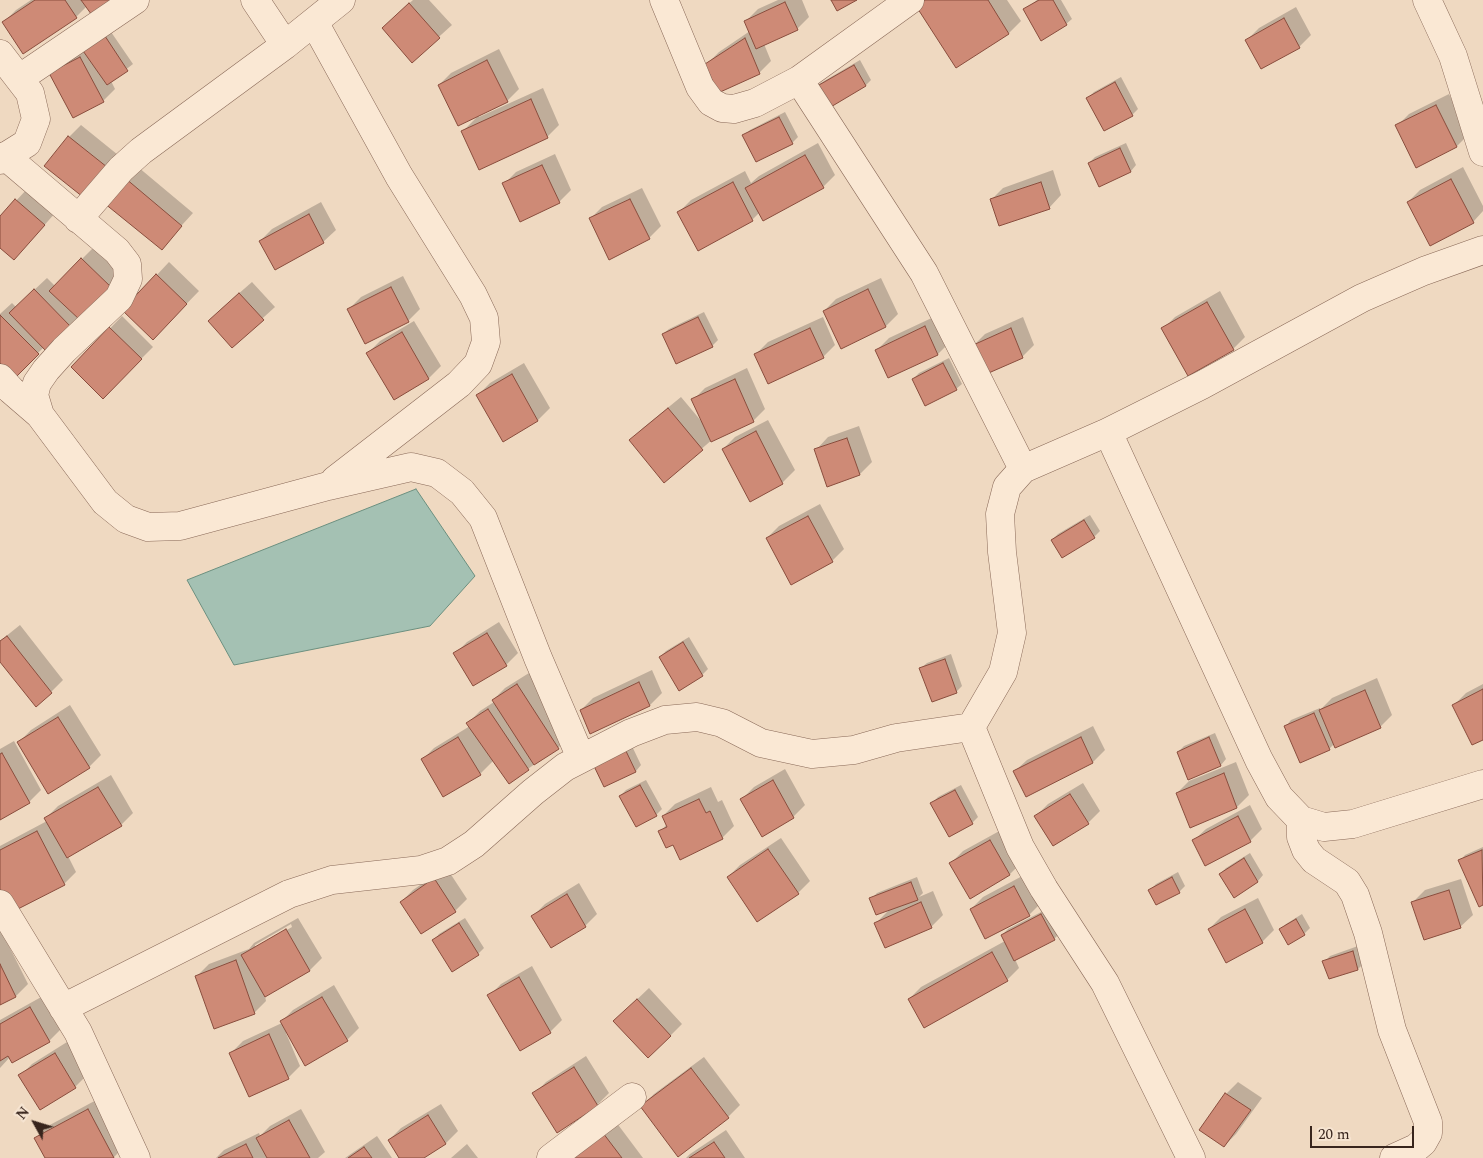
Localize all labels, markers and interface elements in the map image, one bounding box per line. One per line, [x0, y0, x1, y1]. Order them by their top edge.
north arrow [10, 1098, 60, 1148]
text: N [11, 1102, 35, 1124]
scale bar [1313, 1116, 1417, 1148]
text: 20 m [1318, 1123, 1350, 1146]

